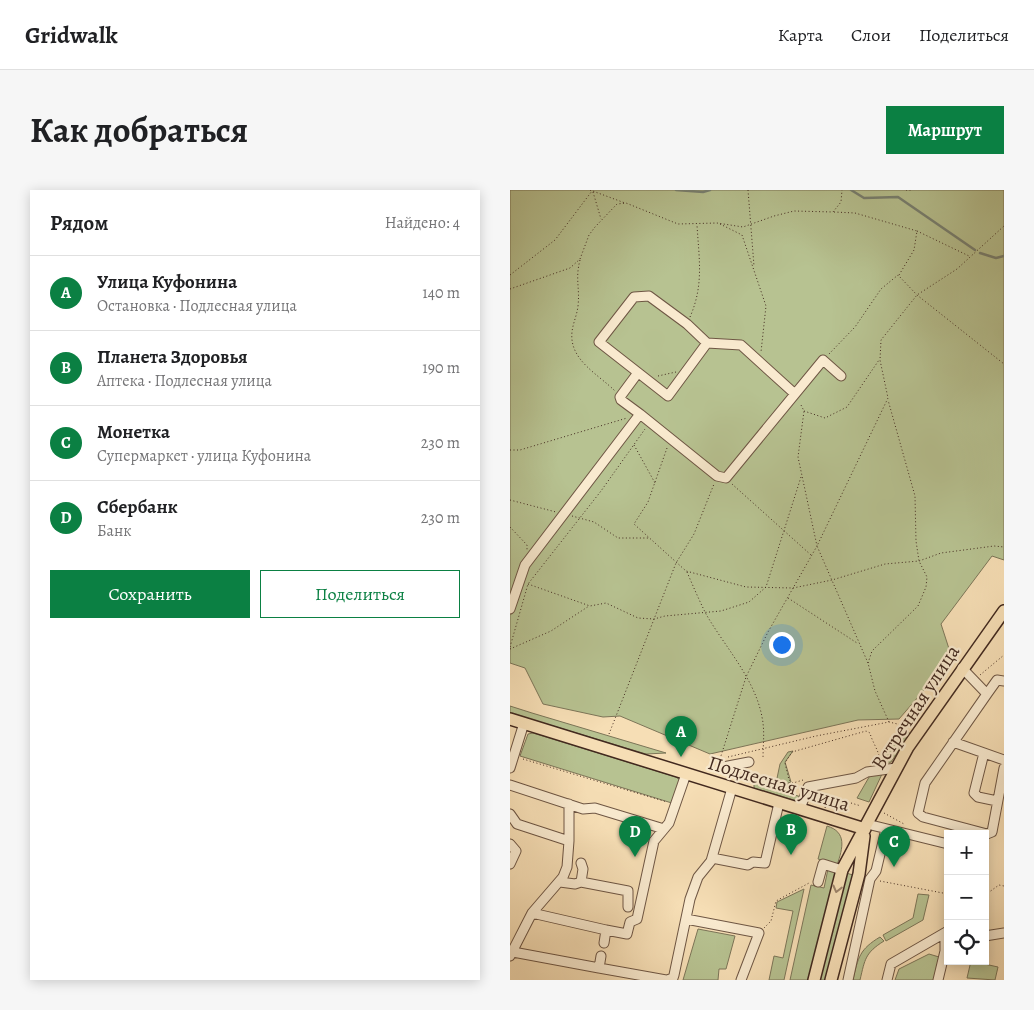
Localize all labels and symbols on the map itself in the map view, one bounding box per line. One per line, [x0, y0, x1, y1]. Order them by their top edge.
your location [769, 632, 795, 658]
street label: Встречная улица [865, 639, 966, 775]
pin: A [665, 716, 697, 757]
street label: Подлесная улица [705, 749, 854, 818]
pin: B [775, 814, 807, 855]
pin: D [619, 816, 651, 857]
pin: C [878, 826, 910, 867]
one-way arrow [832, 884, 843, 893]

